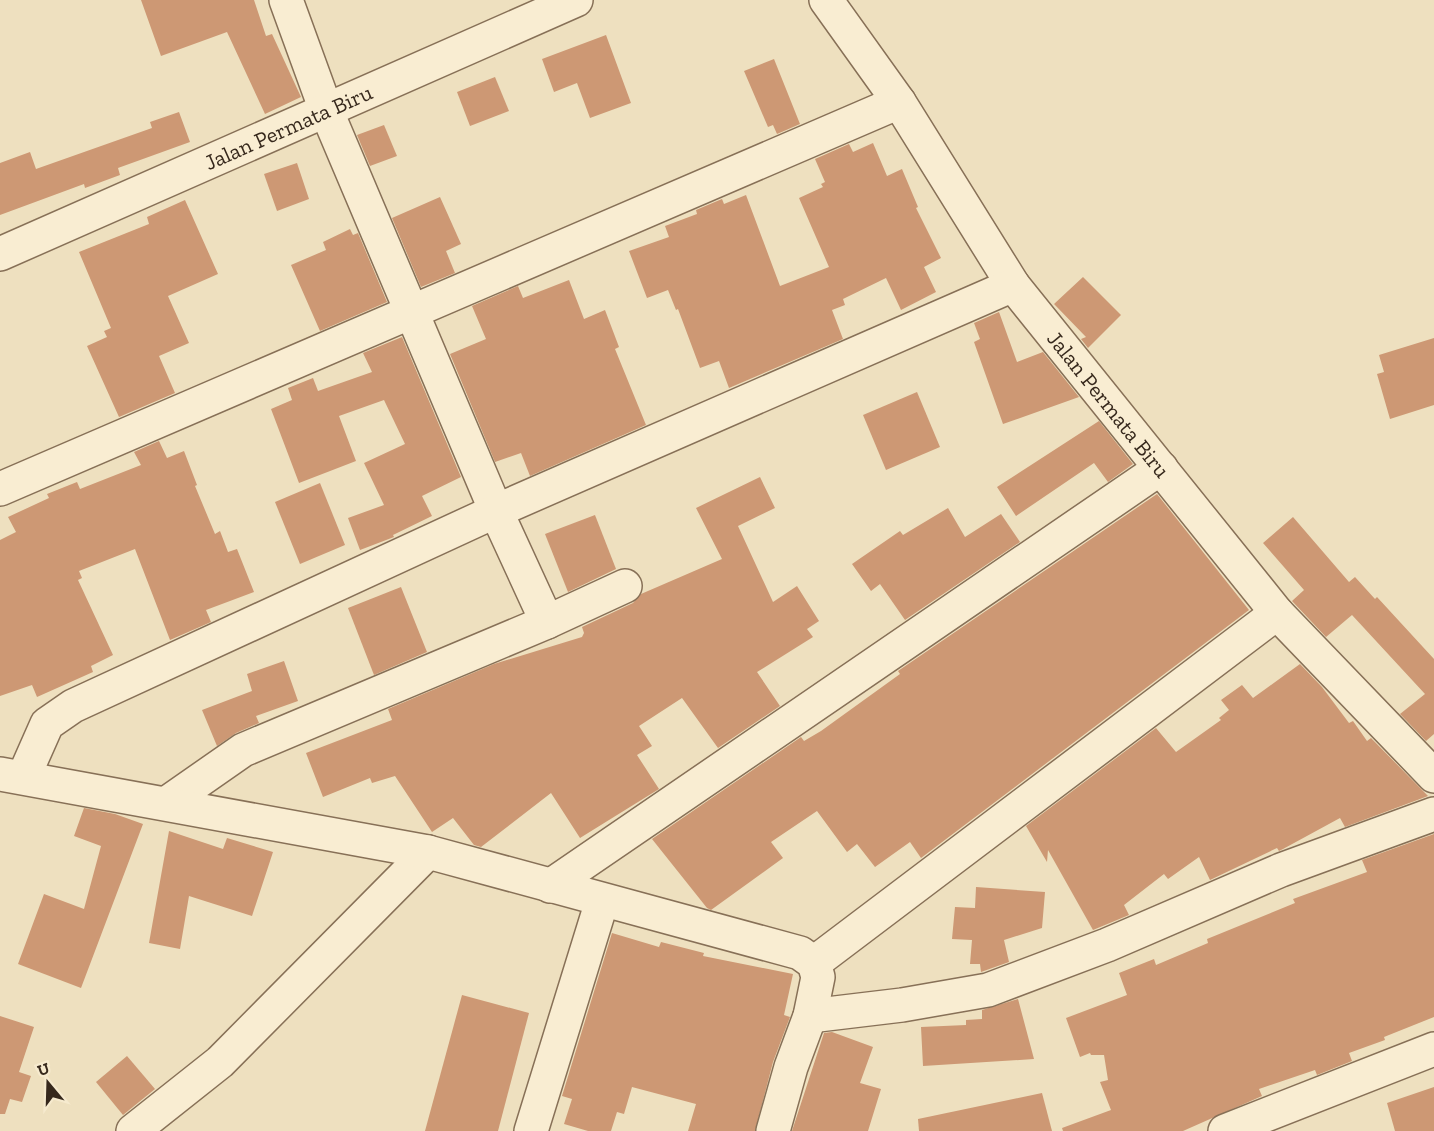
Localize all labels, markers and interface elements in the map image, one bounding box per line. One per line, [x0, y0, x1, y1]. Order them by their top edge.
street label: Jalan Permata Biru [200, 78, 377, 176]
street label: Jalan Permata Biru [1042, 325, 1176, 483]
north arrow [18, 1053, 78, 1113]
text: U [35, 1058, 52, 1080]

